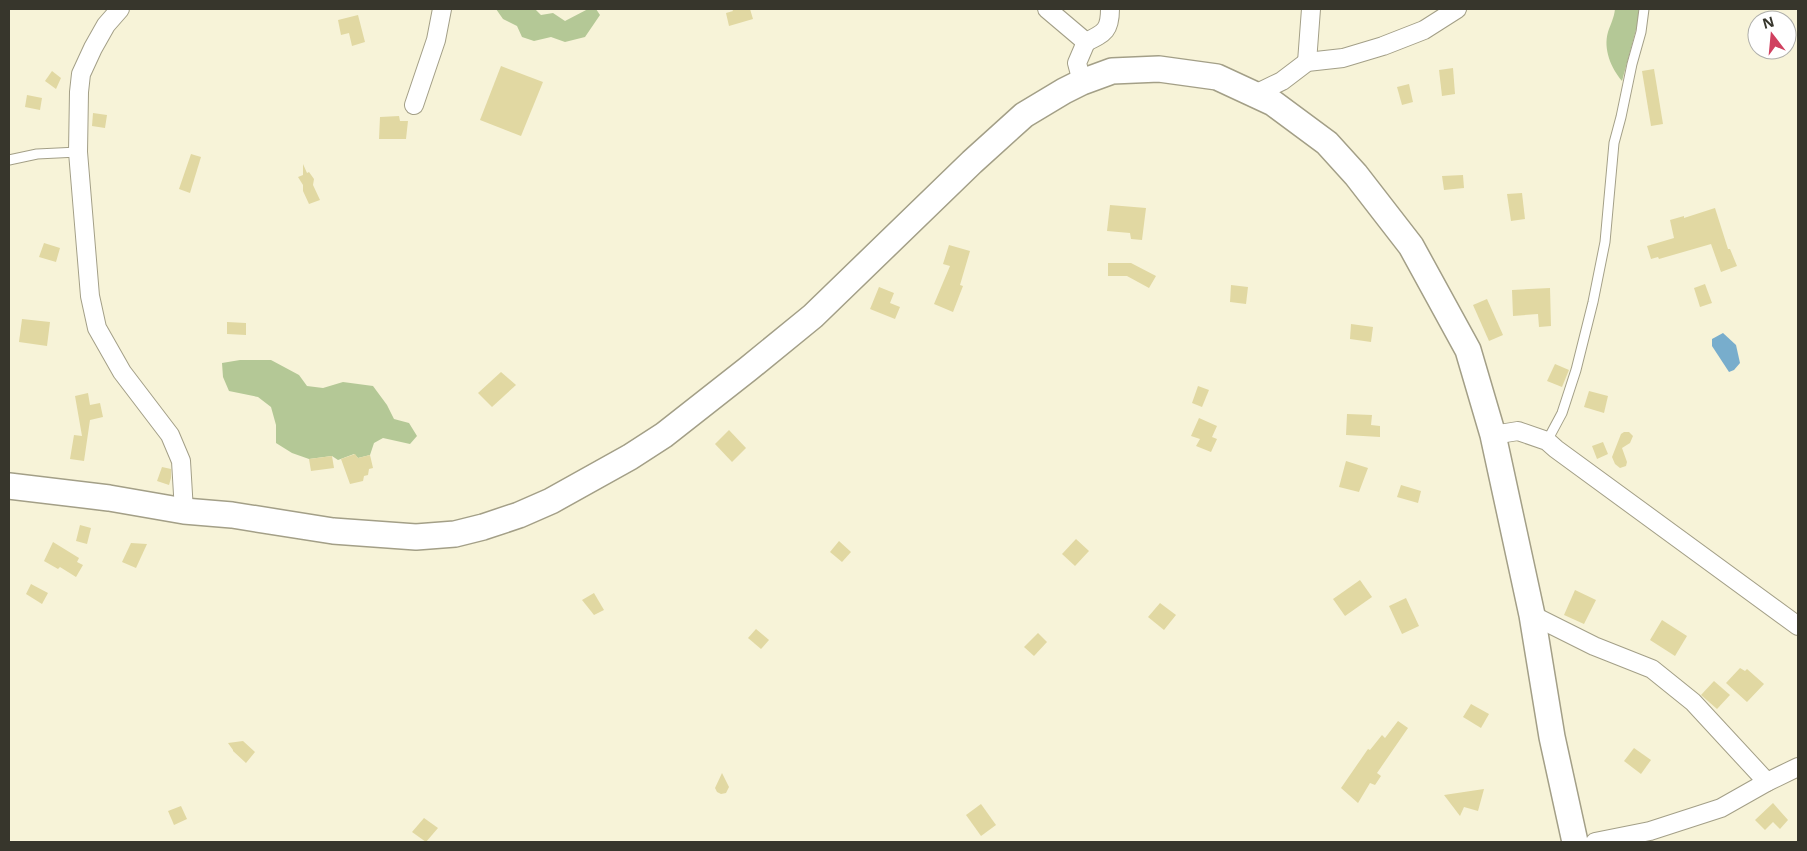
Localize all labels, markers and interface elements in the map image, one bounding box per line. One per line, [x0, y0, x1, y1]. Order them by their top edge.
north arrow [1747, 10, 1797, 60]
text: N [1760, 11, 1776, 33]

